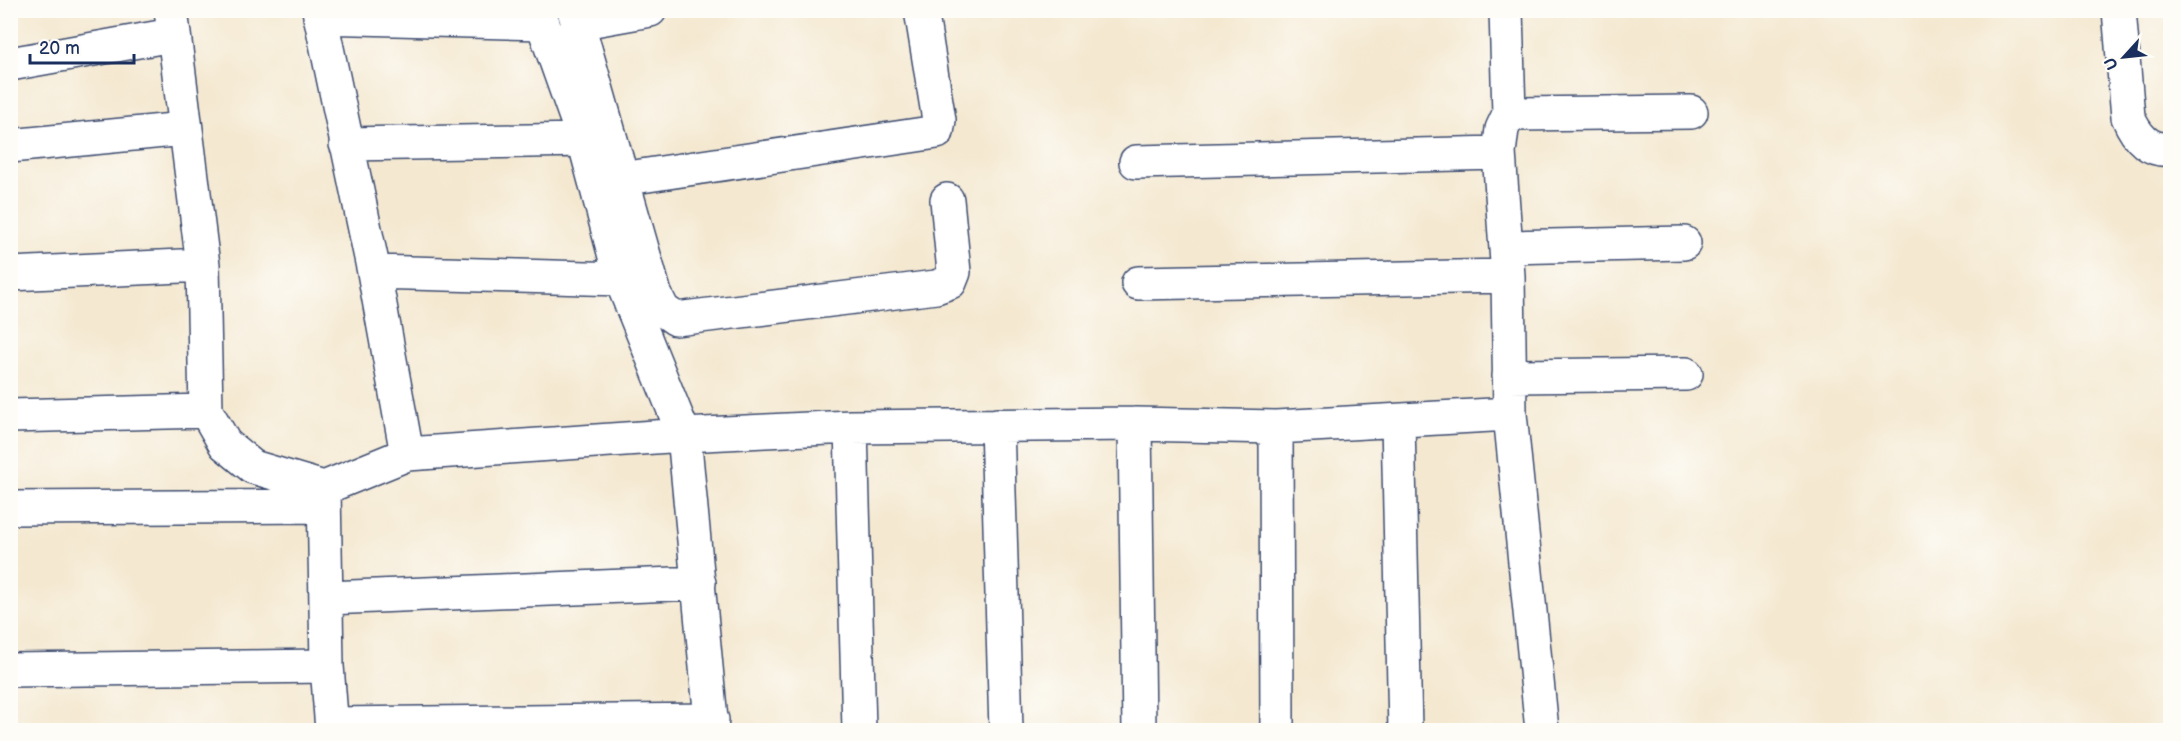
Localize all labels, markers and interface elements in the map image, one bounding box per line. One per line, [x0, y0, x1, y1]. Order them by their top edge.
scale bar [30, 27, 134, 65]
north arrow [2094, 27, 2154, 87]
text: 20 m [39, 38, 80, 59]
text: U [2101, 54, 2123, 73]

